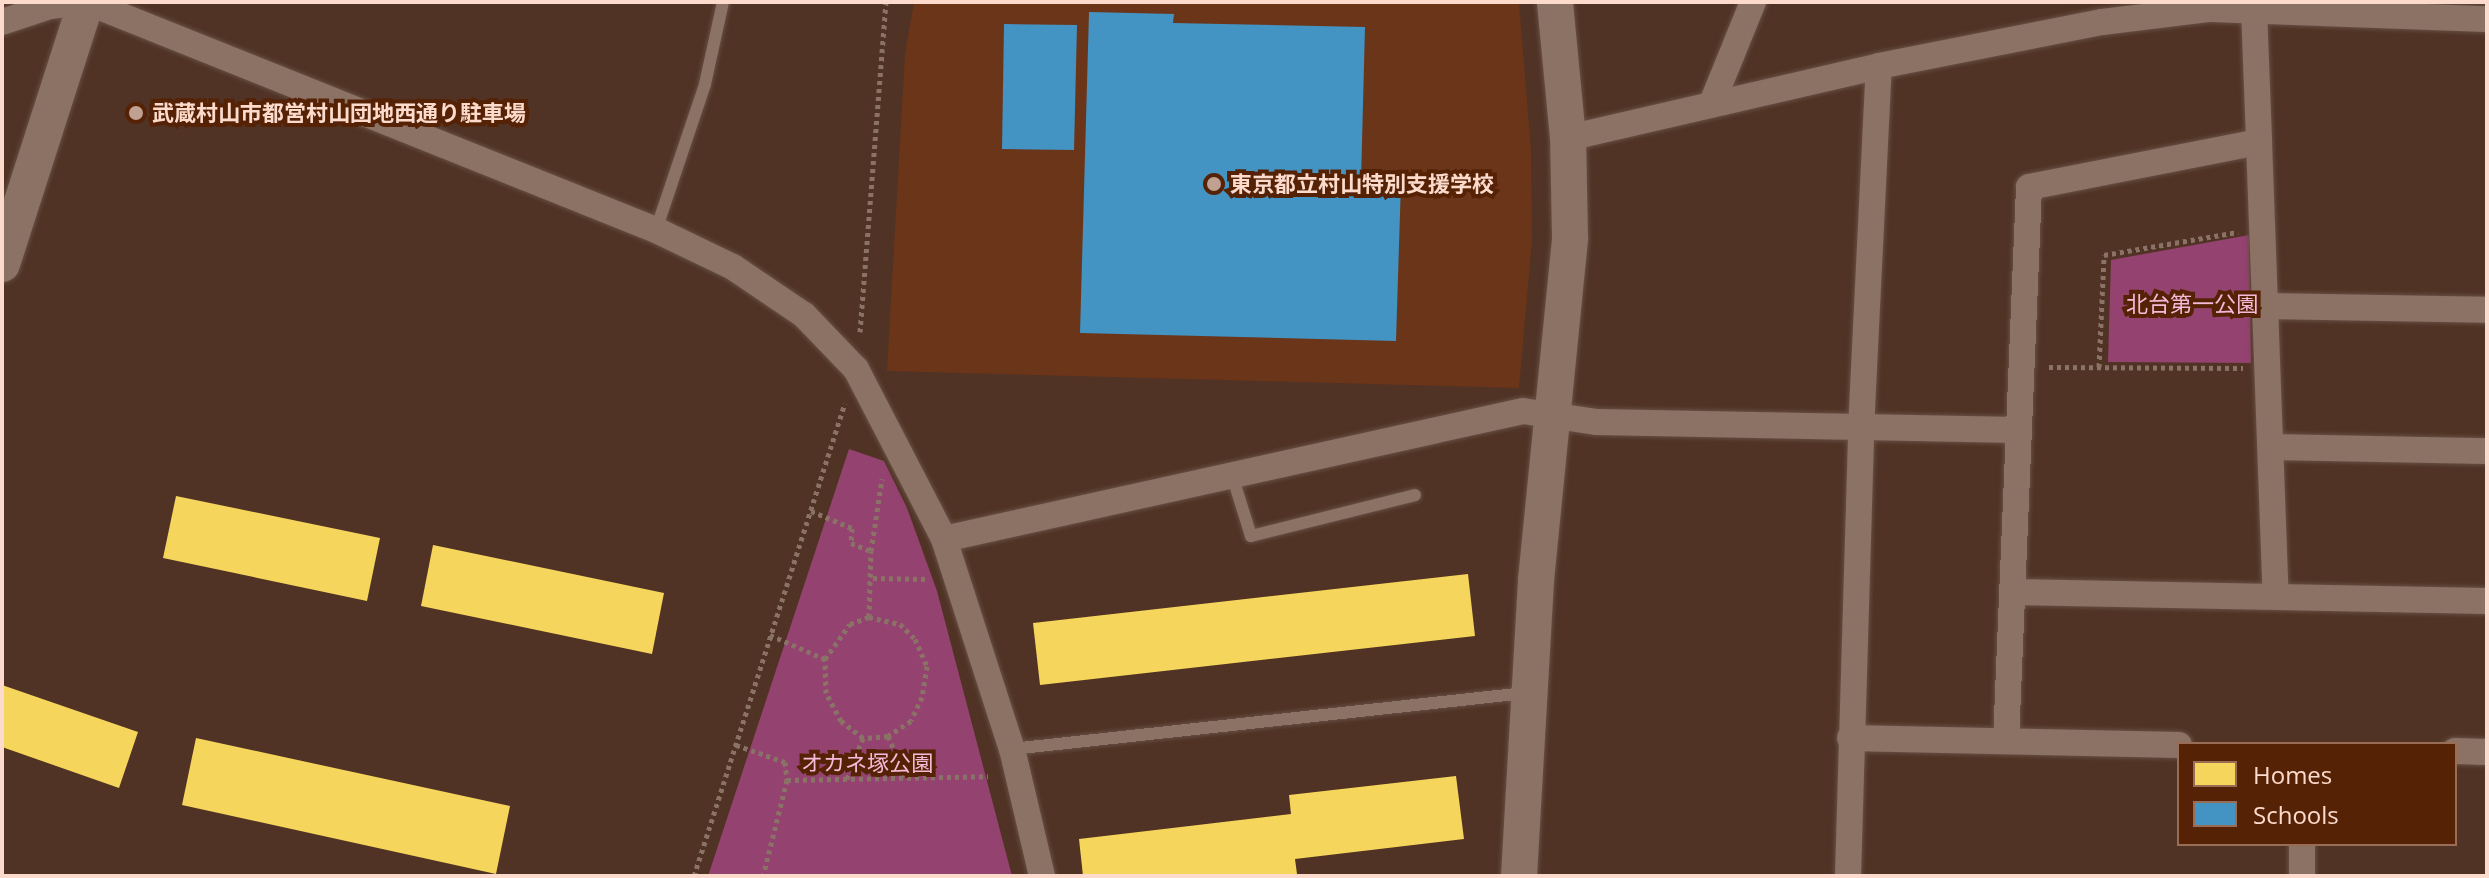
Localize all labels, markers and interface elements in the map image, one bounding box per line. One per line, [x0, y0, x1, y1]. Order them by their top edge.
place label: 武蔵村山市都営村山団地西通り駐車場 [152, 100, 526, 126]
marker: 武蔵村山市都営村山団地西通り駐車場 [127, 104, 145, 122]
place label: 東京都立村山特別支援学校 [1230, 171, 1494, 197]
marker: 東京都立村山特別支援学校 [1205, 175, 1223, 193]
park label: 北台第一公園 [2126, 291, 2258, 317]
legend [2177, 742, 2457, 846]
park label: オカネ塚公園 [801, 750, 933, 776]
text: Homes [2253, 758, 2332, 791]
text: Schools [2253, 798, 2339, 831]

